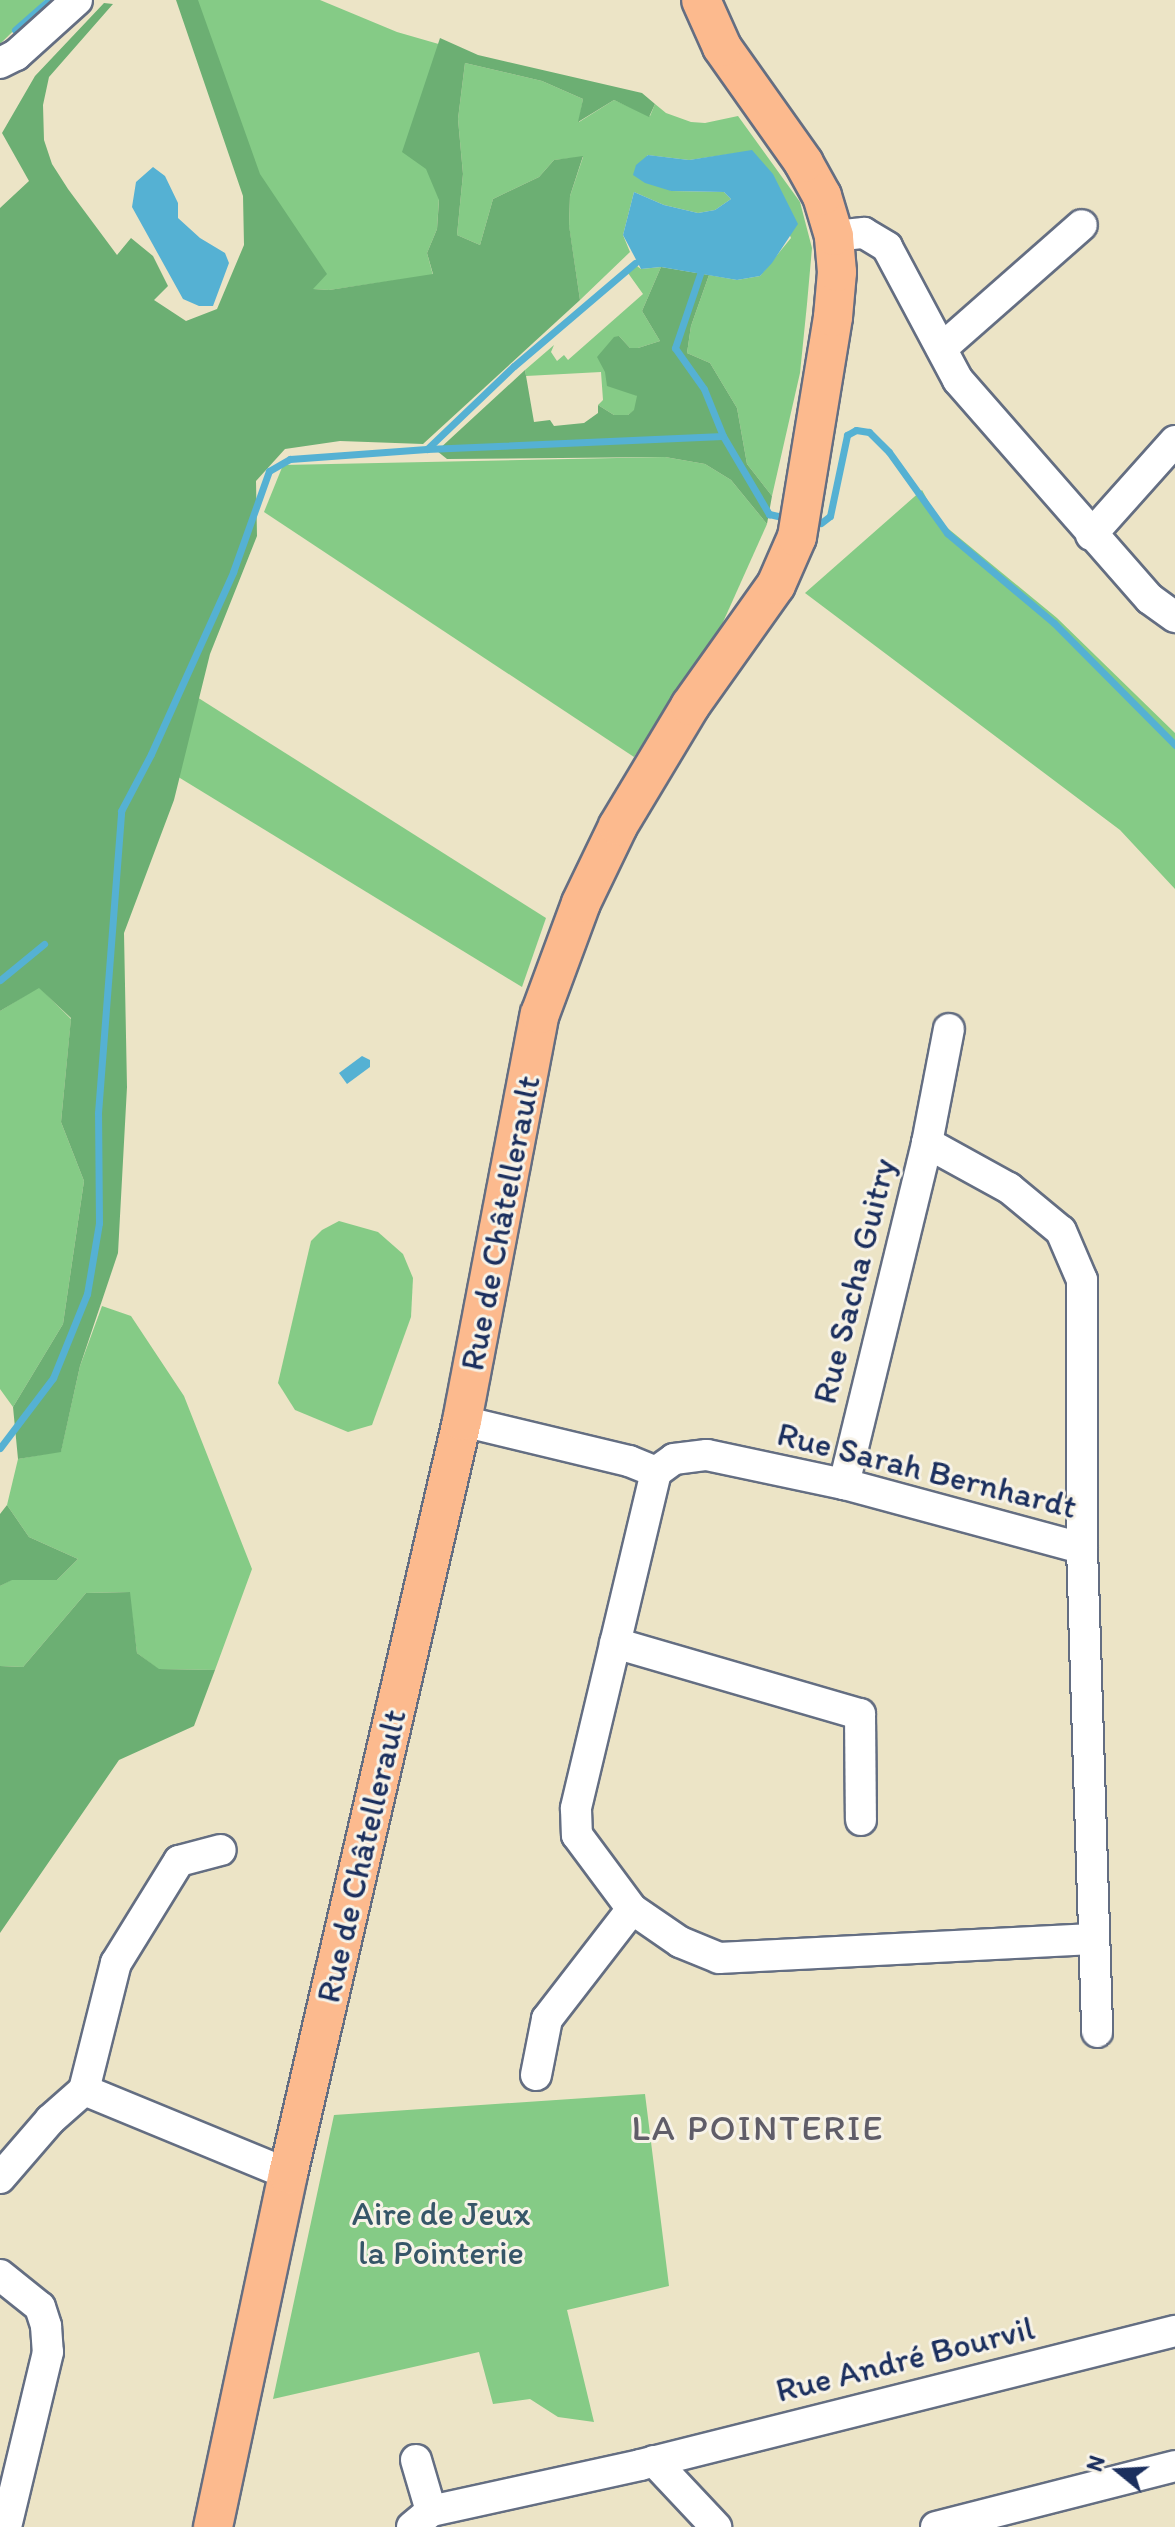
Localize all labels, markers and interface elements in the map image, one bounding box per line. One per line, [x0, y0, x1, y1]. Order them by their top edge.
street label: Rue de Châtellerault [451, 1072, 549, 1374]
street label: Rue Sacha Guitry [804, 1155, 904, 1407]
street label: Rue Sarah Bernhardt [774, 1413, 1080, 1527]
street label: Rue de Châtellerault [307, 1706, 415, 2006]
district label: LA POINTERIE [633, 2106, 883, 2150]
park label: Aire de Jeux la Pointerie [352, 2193, 530, 2272]
street label: Rue André Bourvil [771, 2307, 1039, 2411]
north arrow [1079, 2431, 1159, 2511]
text: N [1081, 2452, 1111, 2475]

